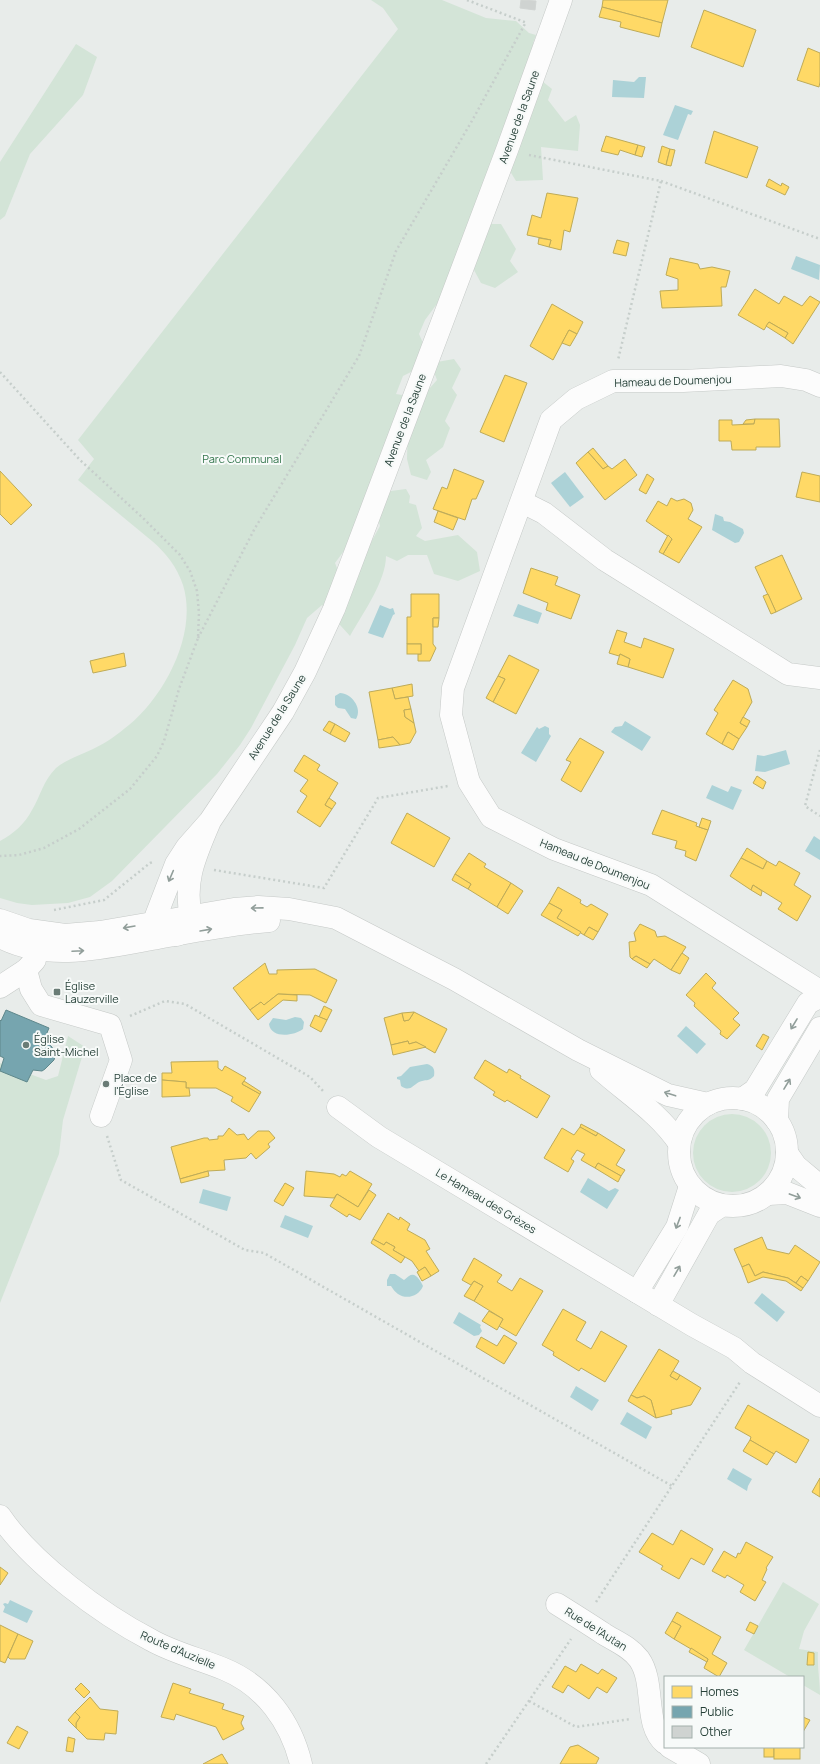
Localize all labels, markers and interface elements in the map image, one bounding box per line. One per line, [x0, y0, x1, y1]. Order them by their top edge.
street label: Avenue de la Saune [495, 68, 543, 166]
street label: Avenue de la Saune [380, 371, 429, 468]
street label: Hameau de Doumenjou [614, 371, 732, 390]
park label: Parc Communal [202, 451, 282, 466]
street label: Avenue de la Saune [244, 671, 309, 762]
street label: Hameau de Doumenjou [538, 835, 652, 893]
one-way arrow [167, 869, 175, 881]
one-way arrow [251, 904, 264, 911]
one-way arrow [122, 924, 135, 932]
one-way arrow [199, 925, 212, 933]
one-way arrow [71, 947, 84, 954]
place label: Église Lauzerville [65, 978, 119, 1006]
marker: Église Lauzerville [52, 987, 62, 997]
one-way arrow [790, 1018, 798, 1030]
place label: Église Saint-Michel [34, 1031, 98, 1059]
marker: Église Saint-Michel [21, 1040, 31, 1050]
place label: Place de l'Église [114, 1070, 157, 1098]
one-way arrow [783, 1078, 791, 1090]
marker: Place de l'Église [101, 1079, 111, 1089]
one-way arrow [665, 1090, 677, 1098]
street label: Le Hameau des Grèzes [433, 1165, 540, 1237]
one-way arrow [788, 1193, 800, 1201]
one-way arrow [673, 1217, 681, 1229]
one-way arrow [673, 1265, 681, 1277]
street label: Rue de l'Autan [562, 1603, 630, 1654]
street label: Route d'Auzielle [138, 1627, 219, 1672]
legend [664, 1676, 804, 1748]
text: Homes [700, 1683, 739, 1700]
text: Public [700, 1703, 734, 1720]
text: Other [700, 1723, 733, 1740]

